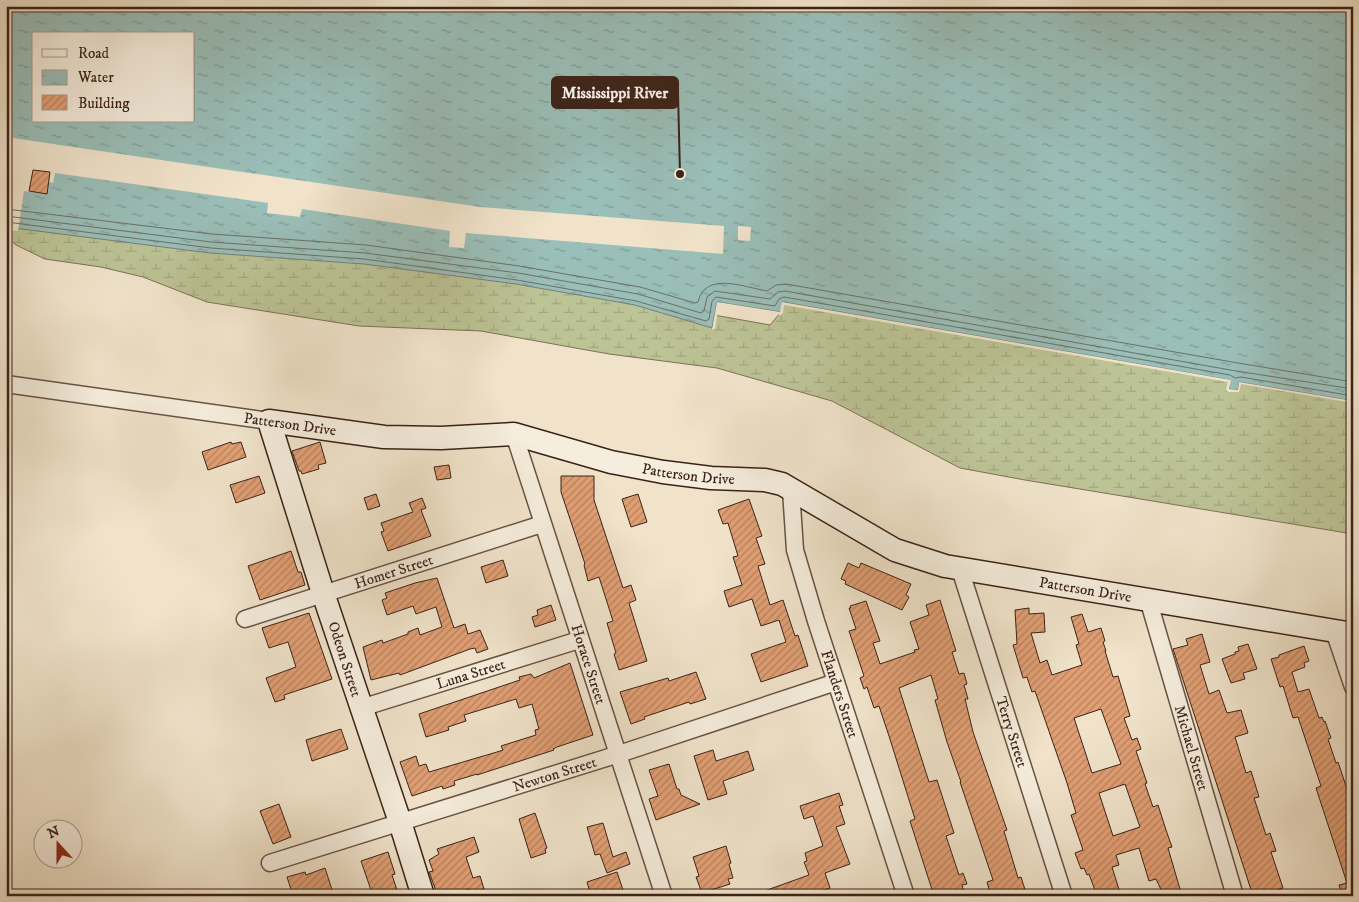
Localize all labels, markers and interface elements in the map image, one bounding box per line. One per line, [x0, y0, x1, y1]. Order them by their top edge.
legend [32, 32, 195, 122]
text: Road [78, 44, 110, 63]
text: Water [77, 68, 114, 87]
callout: Mississippi River [552, 77, 678, 108]
text: Mississippi River [562, 83, 669, 103]
text: Building [78, 94, 130, 113]
street label: Patterson Drive [242, 409, 337, 440]
street label: Patterson Drive [640, 459, 735, 489]
street label: Homer Street [352, 550, 436, 593]
street label: Patterson Drive [1038, 573, 1133, 607]
street label: Odeon Street [323, 619, 366, 699]
street label: Horace Street [566, 622, 610, 707]
street label: Flanders Street [816, 648, 863, 741]
street label: Luna Street [434, 655, 508, 694]
street label: Terry Street [991, 694, 1032, 770]
street label: Michael Street [1170, 703, 1213, 793]
street label: Newton Street [510, 753, 599, 797]
north arrow [32, 820, 82, 870]
text: N [45, 822, 63, 843]

